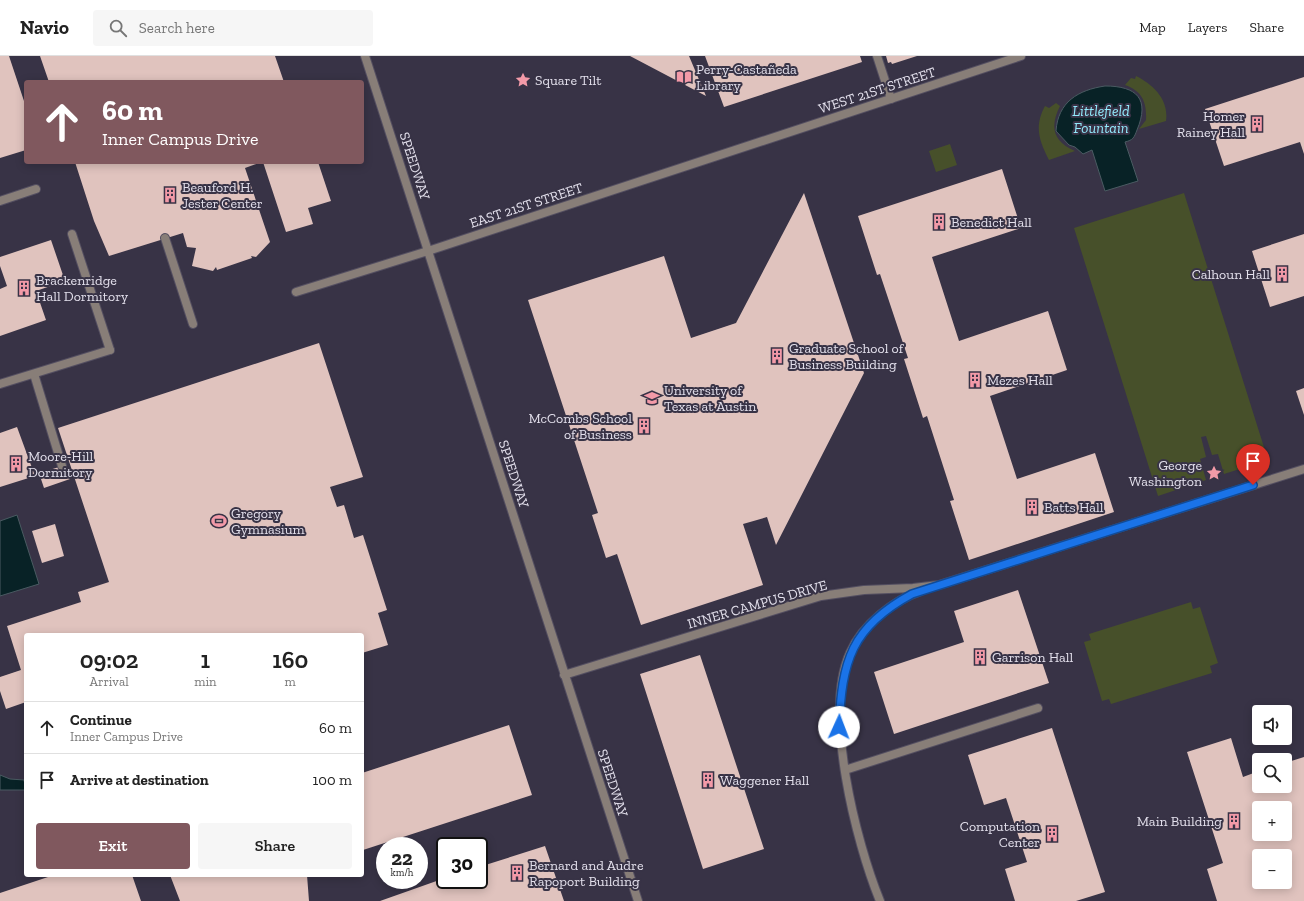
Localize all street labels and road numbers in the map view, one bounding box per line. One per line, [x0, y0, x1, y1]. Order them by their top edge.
street label: WEST 21ST STREET [817, 63, 938, 117]
street label: SPEEDWAY [396, 130, 434, 203]
street label: EAST 21ST STREET [467, 179, 585, 232]
street label: SPEEDWAY [495, 438, 533, 511]
street label: INNER CAMPUS DRIVE [685, 576, 829, 633]
street label: SPEEDWAY [594, 747, 632, 820]

